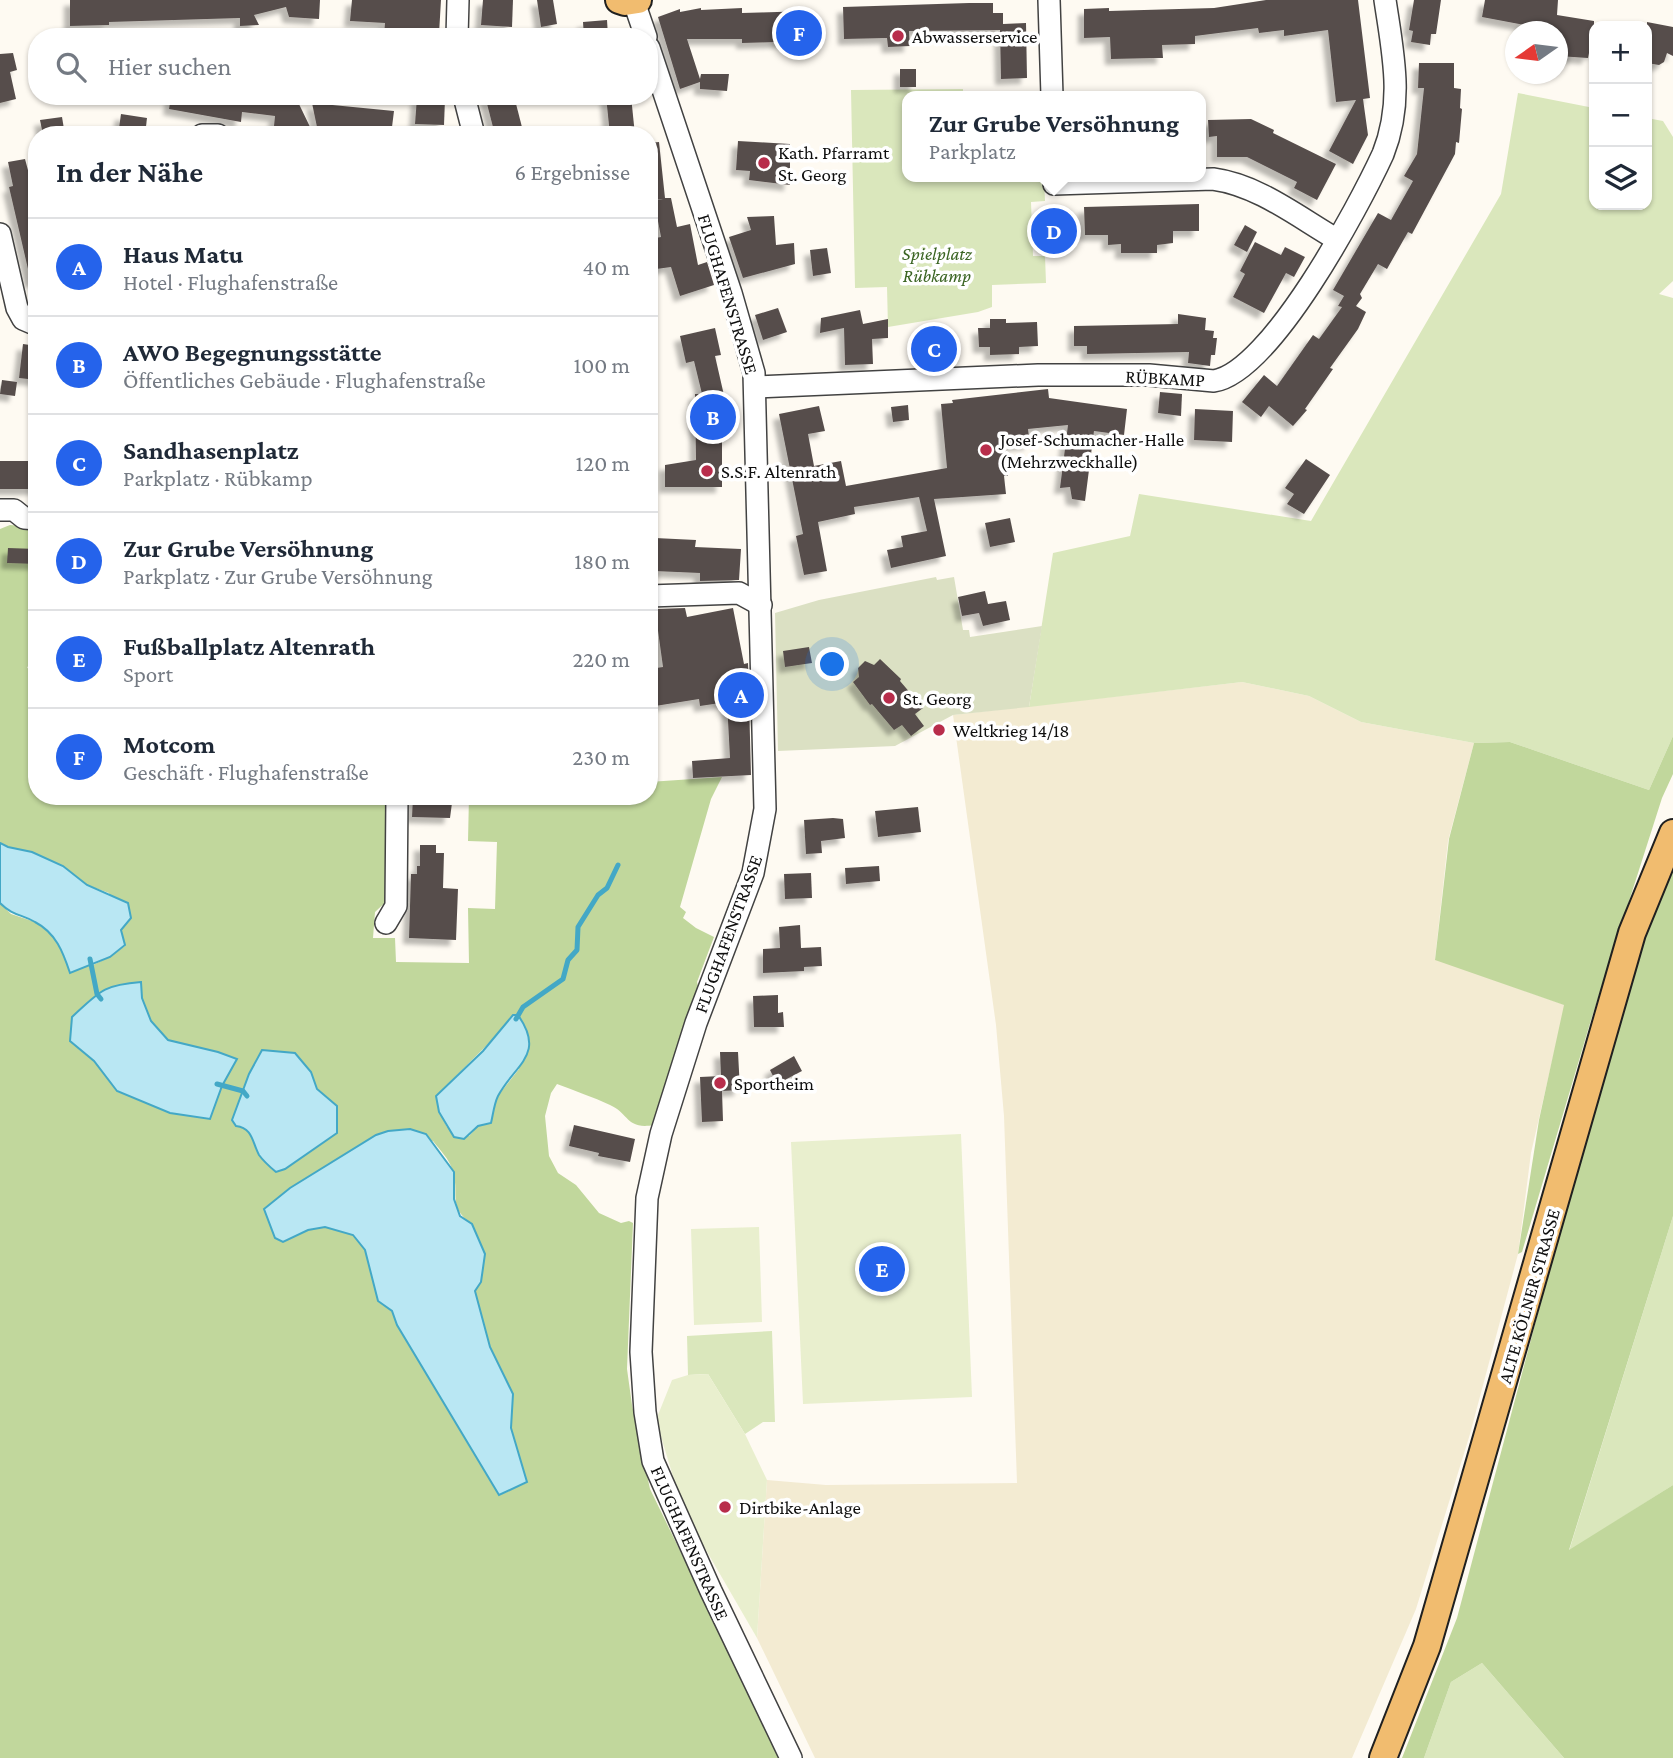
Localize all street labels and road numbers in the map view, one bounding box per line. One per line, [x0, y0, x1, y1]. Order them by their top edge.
street label: FLUGHAFENSTRASSE [694, 211, 762, 377]
street label: RÜBKAMP [1125, 365, 1205, 391]
street label: FLUGHAFENSTRASSE [690, 852, 766, 1016]
street label: ALTE KÖLNER STRASSE [1494, 1206, 1564, 1386]
street label: FLUGHAFENSTRASSE [647, 1463, 733, 1623]

